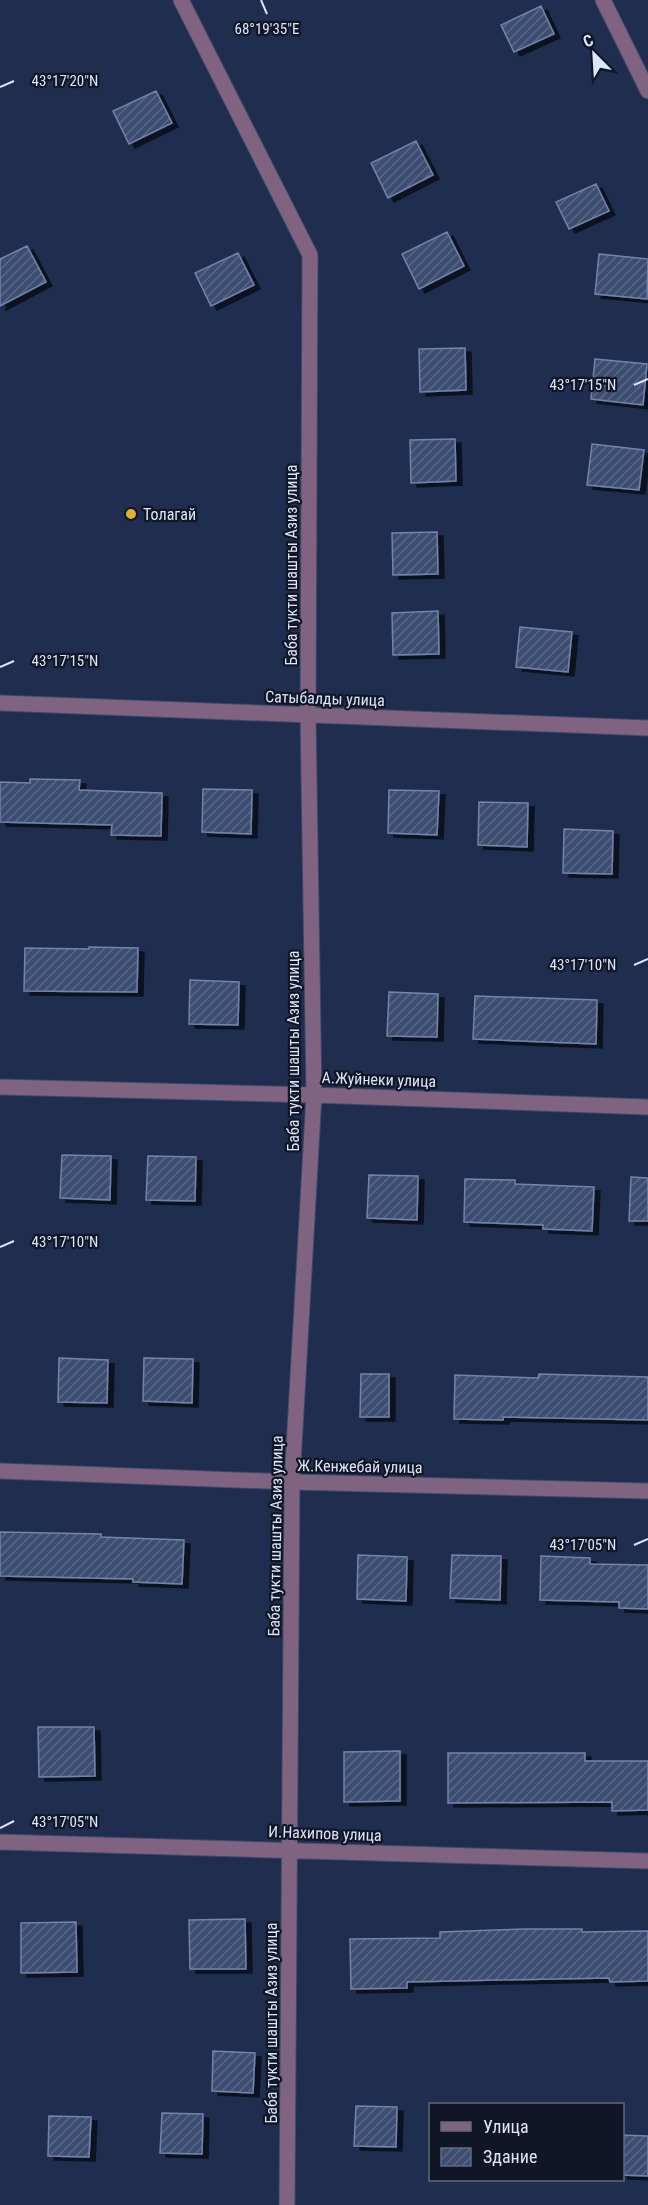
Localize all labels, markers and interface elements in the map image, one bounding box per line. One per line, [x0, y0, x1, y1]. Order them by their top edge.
text: 68°19'35"E [235, 20, 299, 38]
north arrow [564, 24, 624, 84]
text: С [580, 30, 596, 51]
text: 43°17'20"N [32, 72, 98, 90]
text: 43°17'15"N [550, 376, 616, 394]
street label: Баба тукти шашты Азиз улица [282, 464, 301, 666]
place label: Толагай [143, 505, 196, 524]
marker: Толагай [124, 507, 138, 521]
text: 43°17'15"N [32, 652, 98, 670]
street label: Сатыбалды улица [265, 687, 385, 710]
street label: Баба тукти шашты Азиз улица [284, 950, 303, 1152]
text: 43°17'10"N [550, 956, 616, 974]
street label: А.Жуйнеки улица [321, 1068, 437, 1091]
text: 43°17'10"N [32, 1233, 98, 1251]
street label: Баба тукти шашты Азиз улица [264, 1435, 287, 1637]
street label: Ж.Кенжебай улица [297, 1456, 423, 1477]
text: 43°17'05"N [550, 1536, 616, 1554]
text: 43°17'05"N [32, 1813, 98, 1831]
street label: И.Нахипов улица [268, 1822, 382, 1845]
street label: Баба тукти шашты Азиз улица [262, 1922, 281, 2124]
legend [429, 2103, 624, 2181]
text: Улица [483, 2116, 529, 2137]
text: Здание [483, 2146, 537, 2167]

